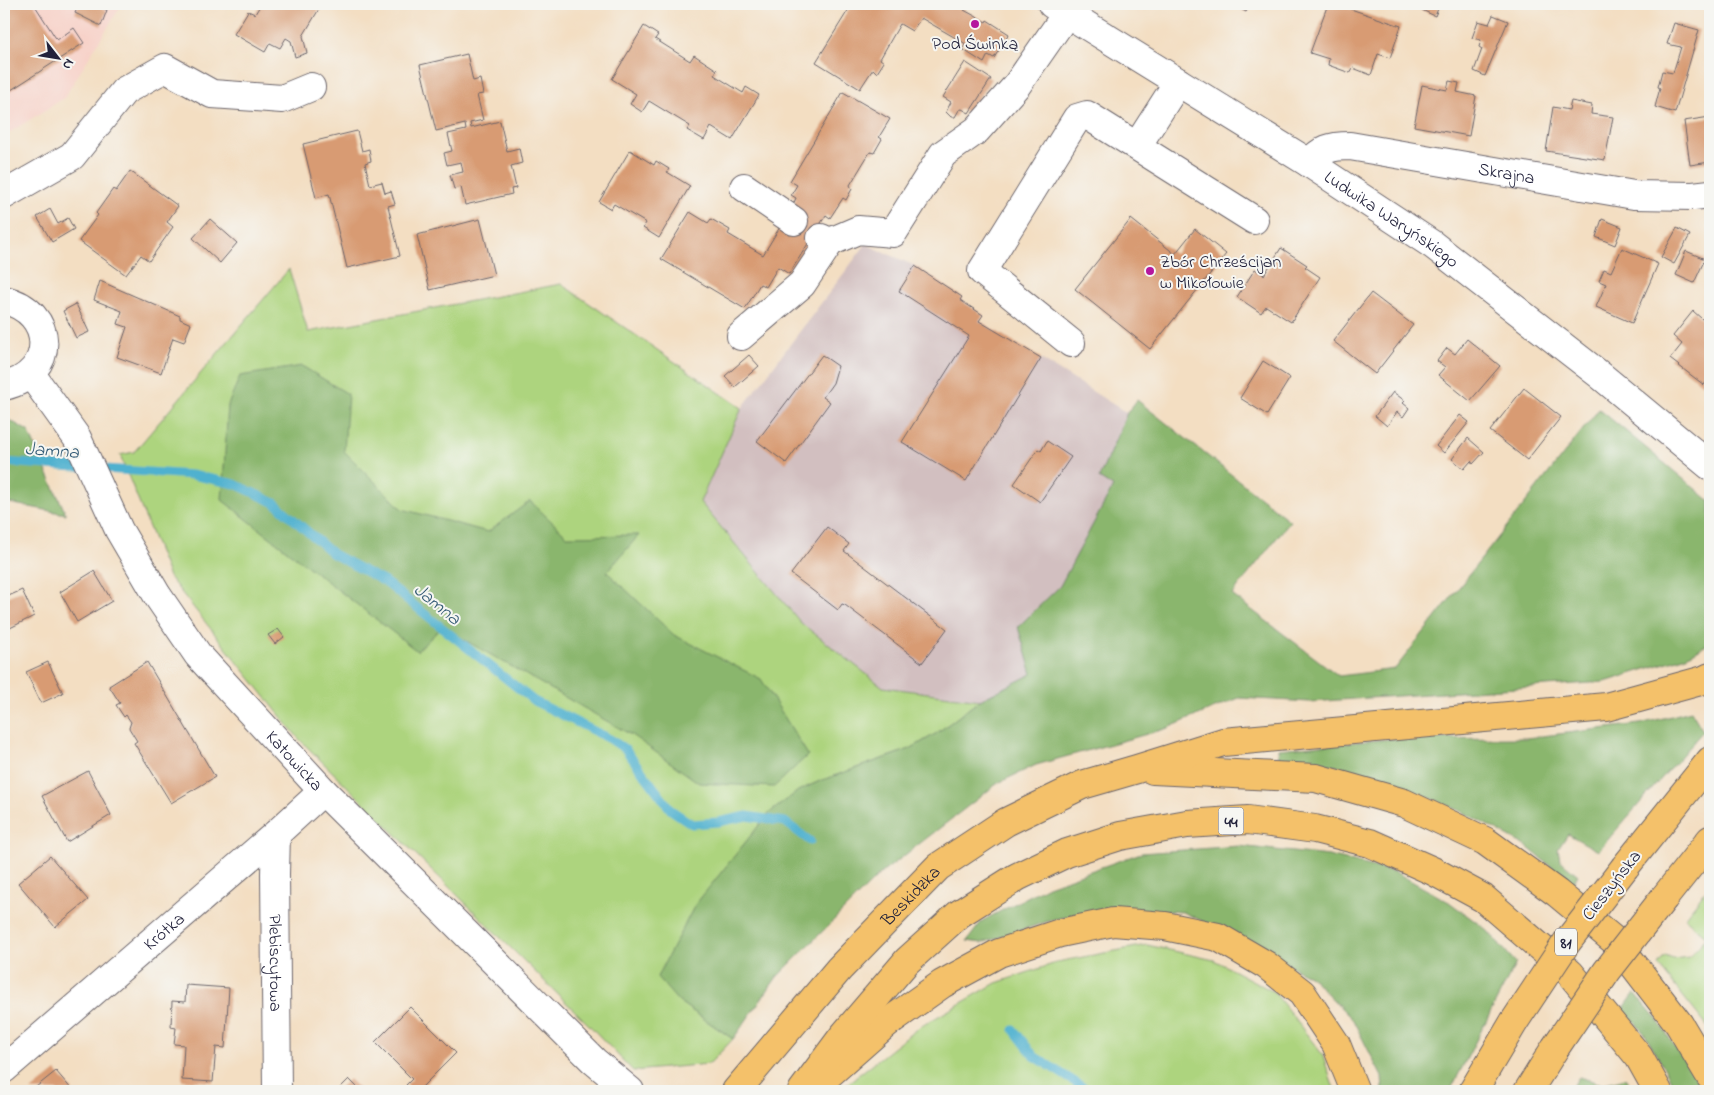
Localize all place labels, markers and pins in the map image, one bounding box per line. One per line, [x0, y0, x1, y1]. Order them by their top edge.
marker: Pod Świnką [969, 18, 981, 30]
place label: Pod Świnką [932, 32, 1018, 58]
place label: Zbór Chrześcijan w Mikołowie [1160, 250, 1281, 297]
marker: Zbór Chrześcijan w Mikołowie [1144, 265, 1156, 277]

